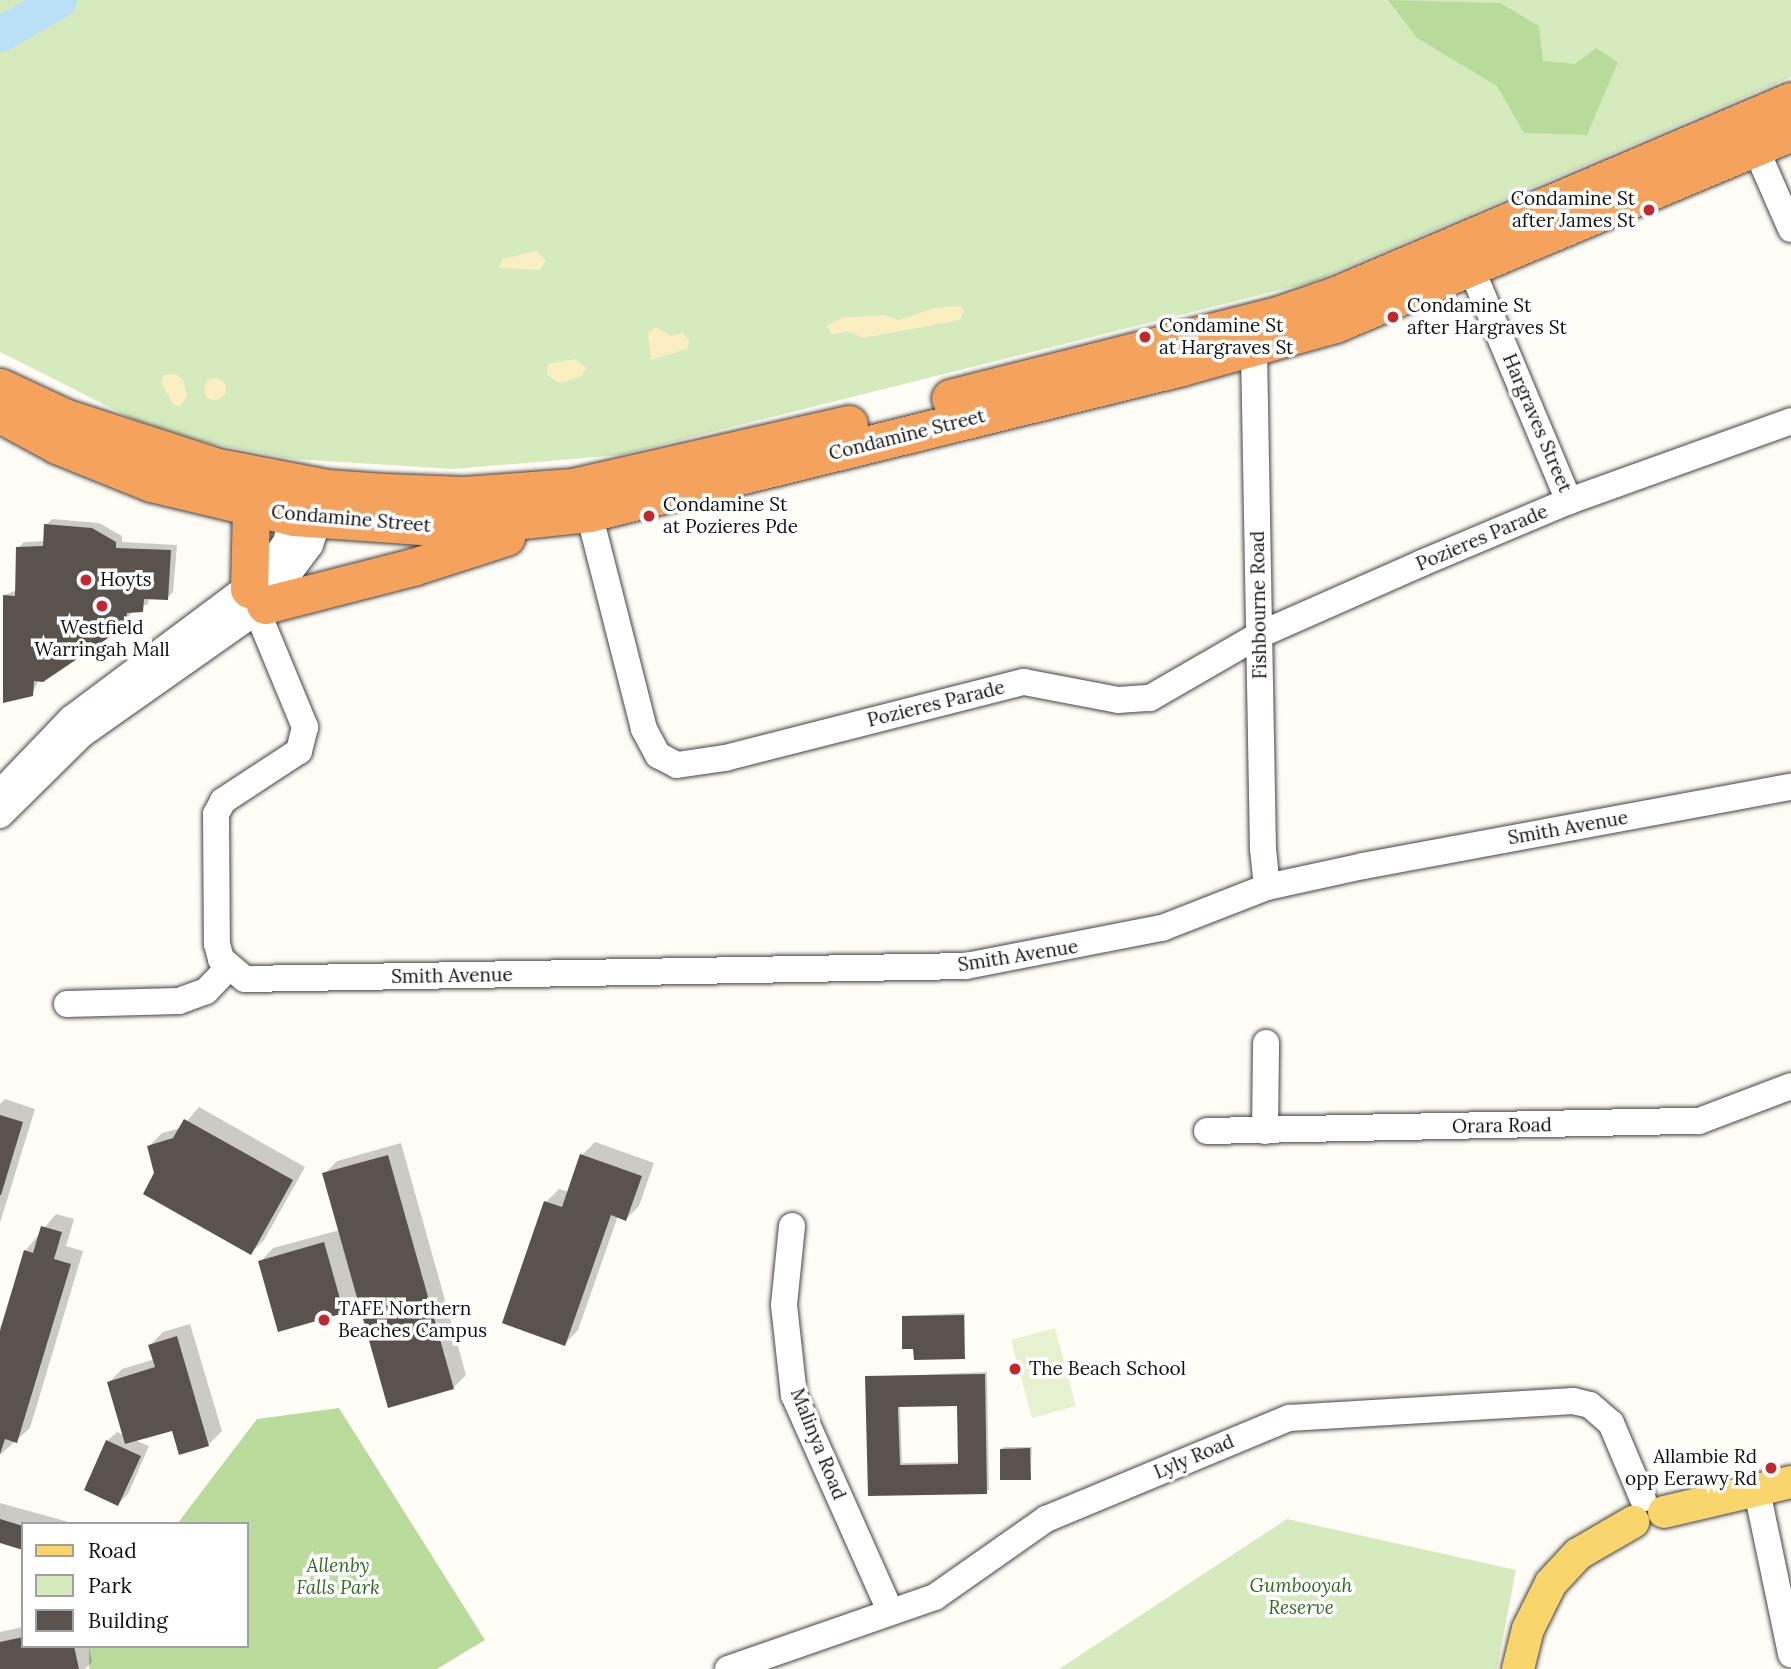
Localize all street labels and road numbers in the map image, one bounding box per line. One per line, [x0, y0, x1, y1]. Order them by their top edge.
street label: Hargraves Street [1498, 350, 1576, 496]
street label: Condamine Street [827, 405, 987, 465]
street label: Pozieres Parade [1413, 500, 1551, 576]
street label: Condamine Street [270, 501, 432, 537]
street label: Fishbourne Road [1246, 531, 1272, 679]
street label: Pozieres Parade [865, 676, 1007, 732]
street label: Smith Avenue [1506, 806, 1630, 850]
street label: Smith Avenue [956, 935, 1080, 977]
street label: Smith Avenue [391, 964, 513, 988]
street label: Orara Road [1452, 1114, 1552, 1138]
street label: Malinya Road [785, 1385, 851, 1503]
street label: Lyly Road [1151, 1430, 1237, 1484]

